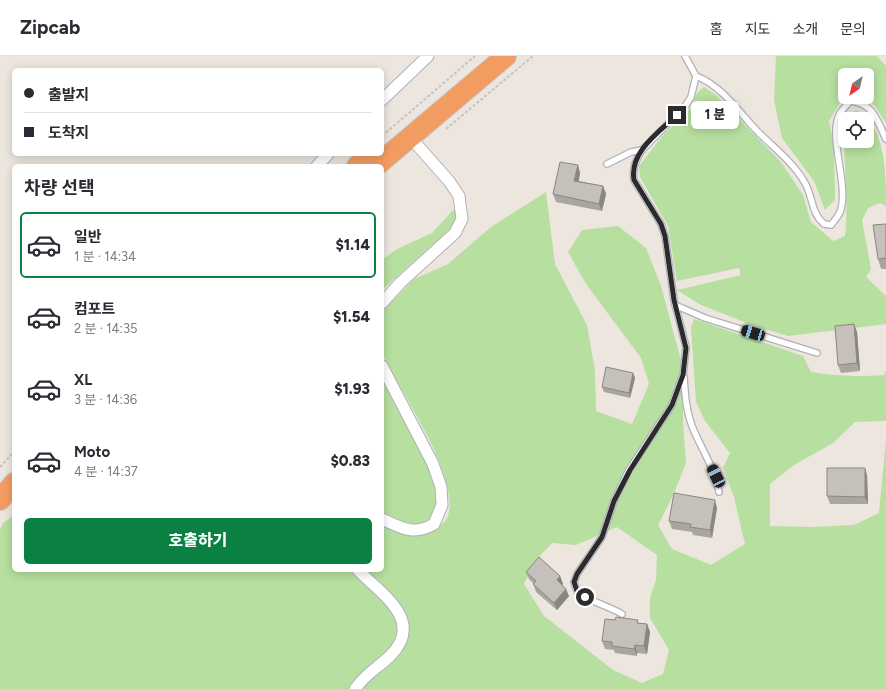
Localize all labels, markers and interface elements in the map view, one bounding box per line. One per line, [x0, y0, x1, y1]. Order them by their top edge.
text: Zipcab [20, 16, 80, 39]
text: 홈 [710, 21, 723, 38]
text: 지도 [745, 21, 770, 38]
text: 소개 [792, 21, 818, 38]
text: 문의 [840, 21, 866, 38]
north arrow [838, 68, 874, 104]
map controls [838, 68, 874, 148]
text: 출발지 [48, 86, 89, 104]
callout: 1 분 [691, 101, 739, 129]
route end [668, 106, 686, 124]
text: 1 분 [705, 107, 725, 122]
button: locate [838, 112, 874, 148]
text: 도착지 [48, 124, 89, 142]
text: 차량 선택 [24, 177, 95, 199]
icon: car [26, 227, 62, 263]
text: 일반 [74, 228, 102, 246]
text: $1.14 [335, 236, 370, 254]
text: 1 분 · 14:34 [74, 249, 136, 264]
icon: car [26, 299, 62, 335]
text: 컴포트 [74, 300, 115, 318]
text: $1.54 [333, 308, 370, 326]
text: 2 분 · 14:35 [74, 321, 137, 336]
car [740, 324, 766, 342]
icon: car [26, 371, 62, 407]
text: XL [74, 371, 92, 389]
text: $1.93 [334, 380, 370, 398]
text: 3 분 · 14:36 [74, 392, 137, 407]
icon: car [26, 443, 62, 479]
text: Moto [74, 443, 110, 461]
text: $0.83 [330, 452, 370, 470]
car [705, 463, 727, 489]
text: 4 분 · 14:37 [74, 464, 138, 479]
button: 호출하기 [24, 518, 372, 564]
route start [576, 588, 594, 606]

